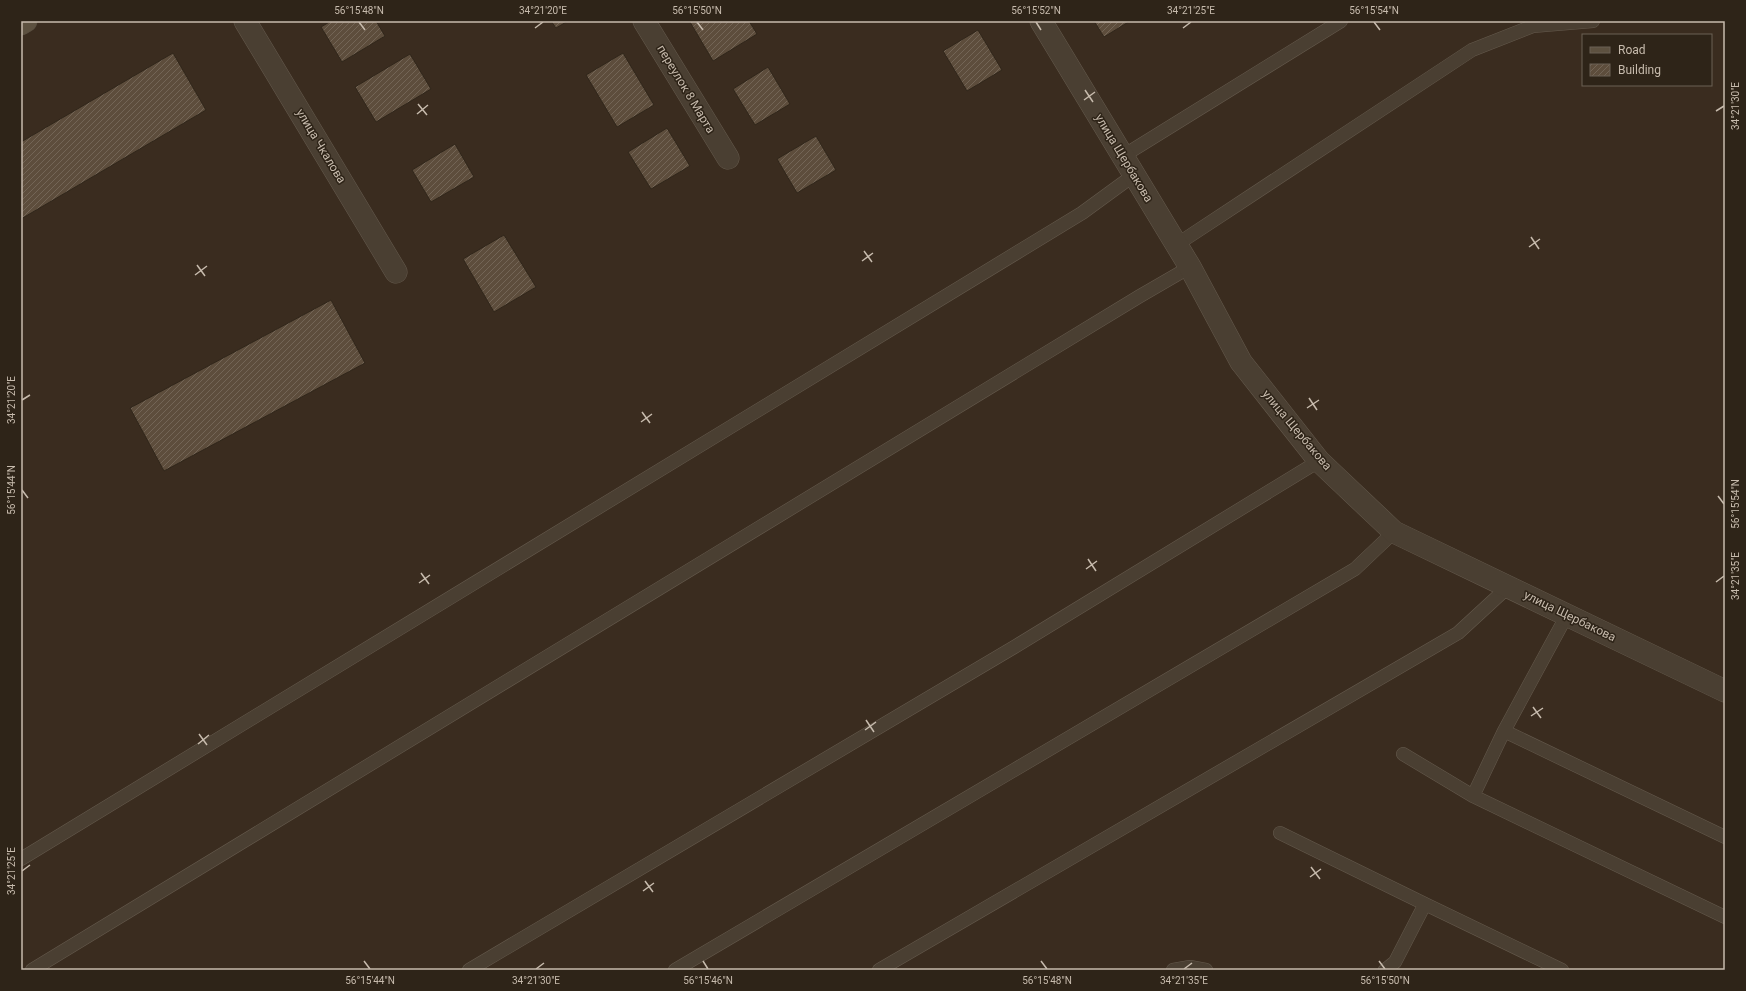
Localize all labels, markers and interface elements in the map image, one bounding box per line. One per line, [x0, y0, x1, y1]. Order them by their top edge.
text: 56°15'48"N [334, 5, 384, 16]
text: 34°21'20"E [519, 5, 567, 16]
text: 56°15'50"N [672, 5, 722, 16]
text: 56°15'52"N [1011, 5, 1061, 16]
text: 34°21'25"E [1167, 5, 1215, 16]
text: 56°15'54"N [1349, 5, 1399, 16]
legend [1582, 34, 1712, 86]
street label: переулок 8 Марта [654, 42, 718, 136]
text: Road [1618, 43, 1646, 57]
text: Building [1618, 63, 1661, 77]
text: 34°21'30"E [1730, 82, 1741, 130]
street label: улица Чкалова [293, 106, 349, 186]
street label: улица Щербакова [1092, 111, 1156, 205]
text: 34°21'20"E [6, 376, 17, 424]
street label: улица Щербакова [1259, 387, 1335, 473]
text: 56°15'44"N [6, 465, 17, 515]
text: 56°15'54"N [1730, 479, 1741, 529]
text: 34°21'35"E [1730, 552, 1741, 600]
street label: улица Щербакова [1522, 588, 1618, 644]
text: 34°21'25"E [6, 847, 17, 895]
text: 56°15'44"N [345, 975, 395, 986]
text: 34°21'30"E [512, 975, 560, 986]
text: 56°15'46"N [683, 975, 733, 986]
text: 56°15'48"N [1022, 975, 1072, 986]
text: 34°21'35"E [1160, 975, 1208, 986]
text: 56°15'50"N [1360, 975, 1410, 986]

